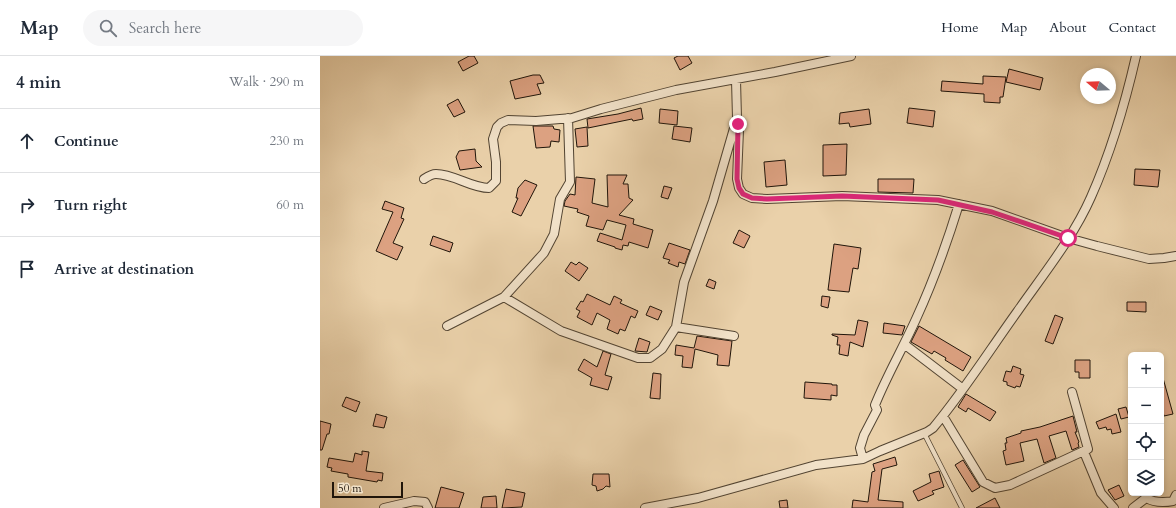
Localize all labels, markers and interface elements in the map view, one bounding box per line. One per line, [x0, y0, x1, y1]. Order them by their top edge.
search box [83, 10, 363, 46]
text: Map [20, 15, 59, 41]
icon: search [97, 17, 119, 39]
text: Search here [129, 18, 201, 38]
text: Home [941, 18, 979, 37]
text: Map [1001, 18, 1027, 37]
text: About [1049, 18, 1086, 37]
text: Contact [1108, 18, 1156, 37]
north arrow [1080, 68, 1116, 104]
text: 4 min [16, 71, 61, 94]
text: Walk · 290 m [229, 73, 304, 91]
route end [729, 115, 747, 133]
icon: ahead [16, 130, 38, 152]
text: Continue [54, 131, 119, 151]
text: 230 m [270, 132, 304, 150]
icon: right [16, 194, 38, 216]
text: Turn right [54, 195, 127, 215]
text: 60 m [276, 196, 304, 214]
route start [1059, 229, 1077, 247]
icon: arrive [16, 258, 38, 280]
text: Arrive at destination [54, 259, 194, 279]
map controls [1128, 352, 1164, 496]
button: + [1128, 352, 1164, 388]
button: − [1128, 388, 1164, 424]
button: locate [1128, 424, 1164, 460]
button: layers [1128, 460, 1164, 496]
scale bar [332, 480, 403, 499]
text: 50 m [338, 481, 362, 496]

